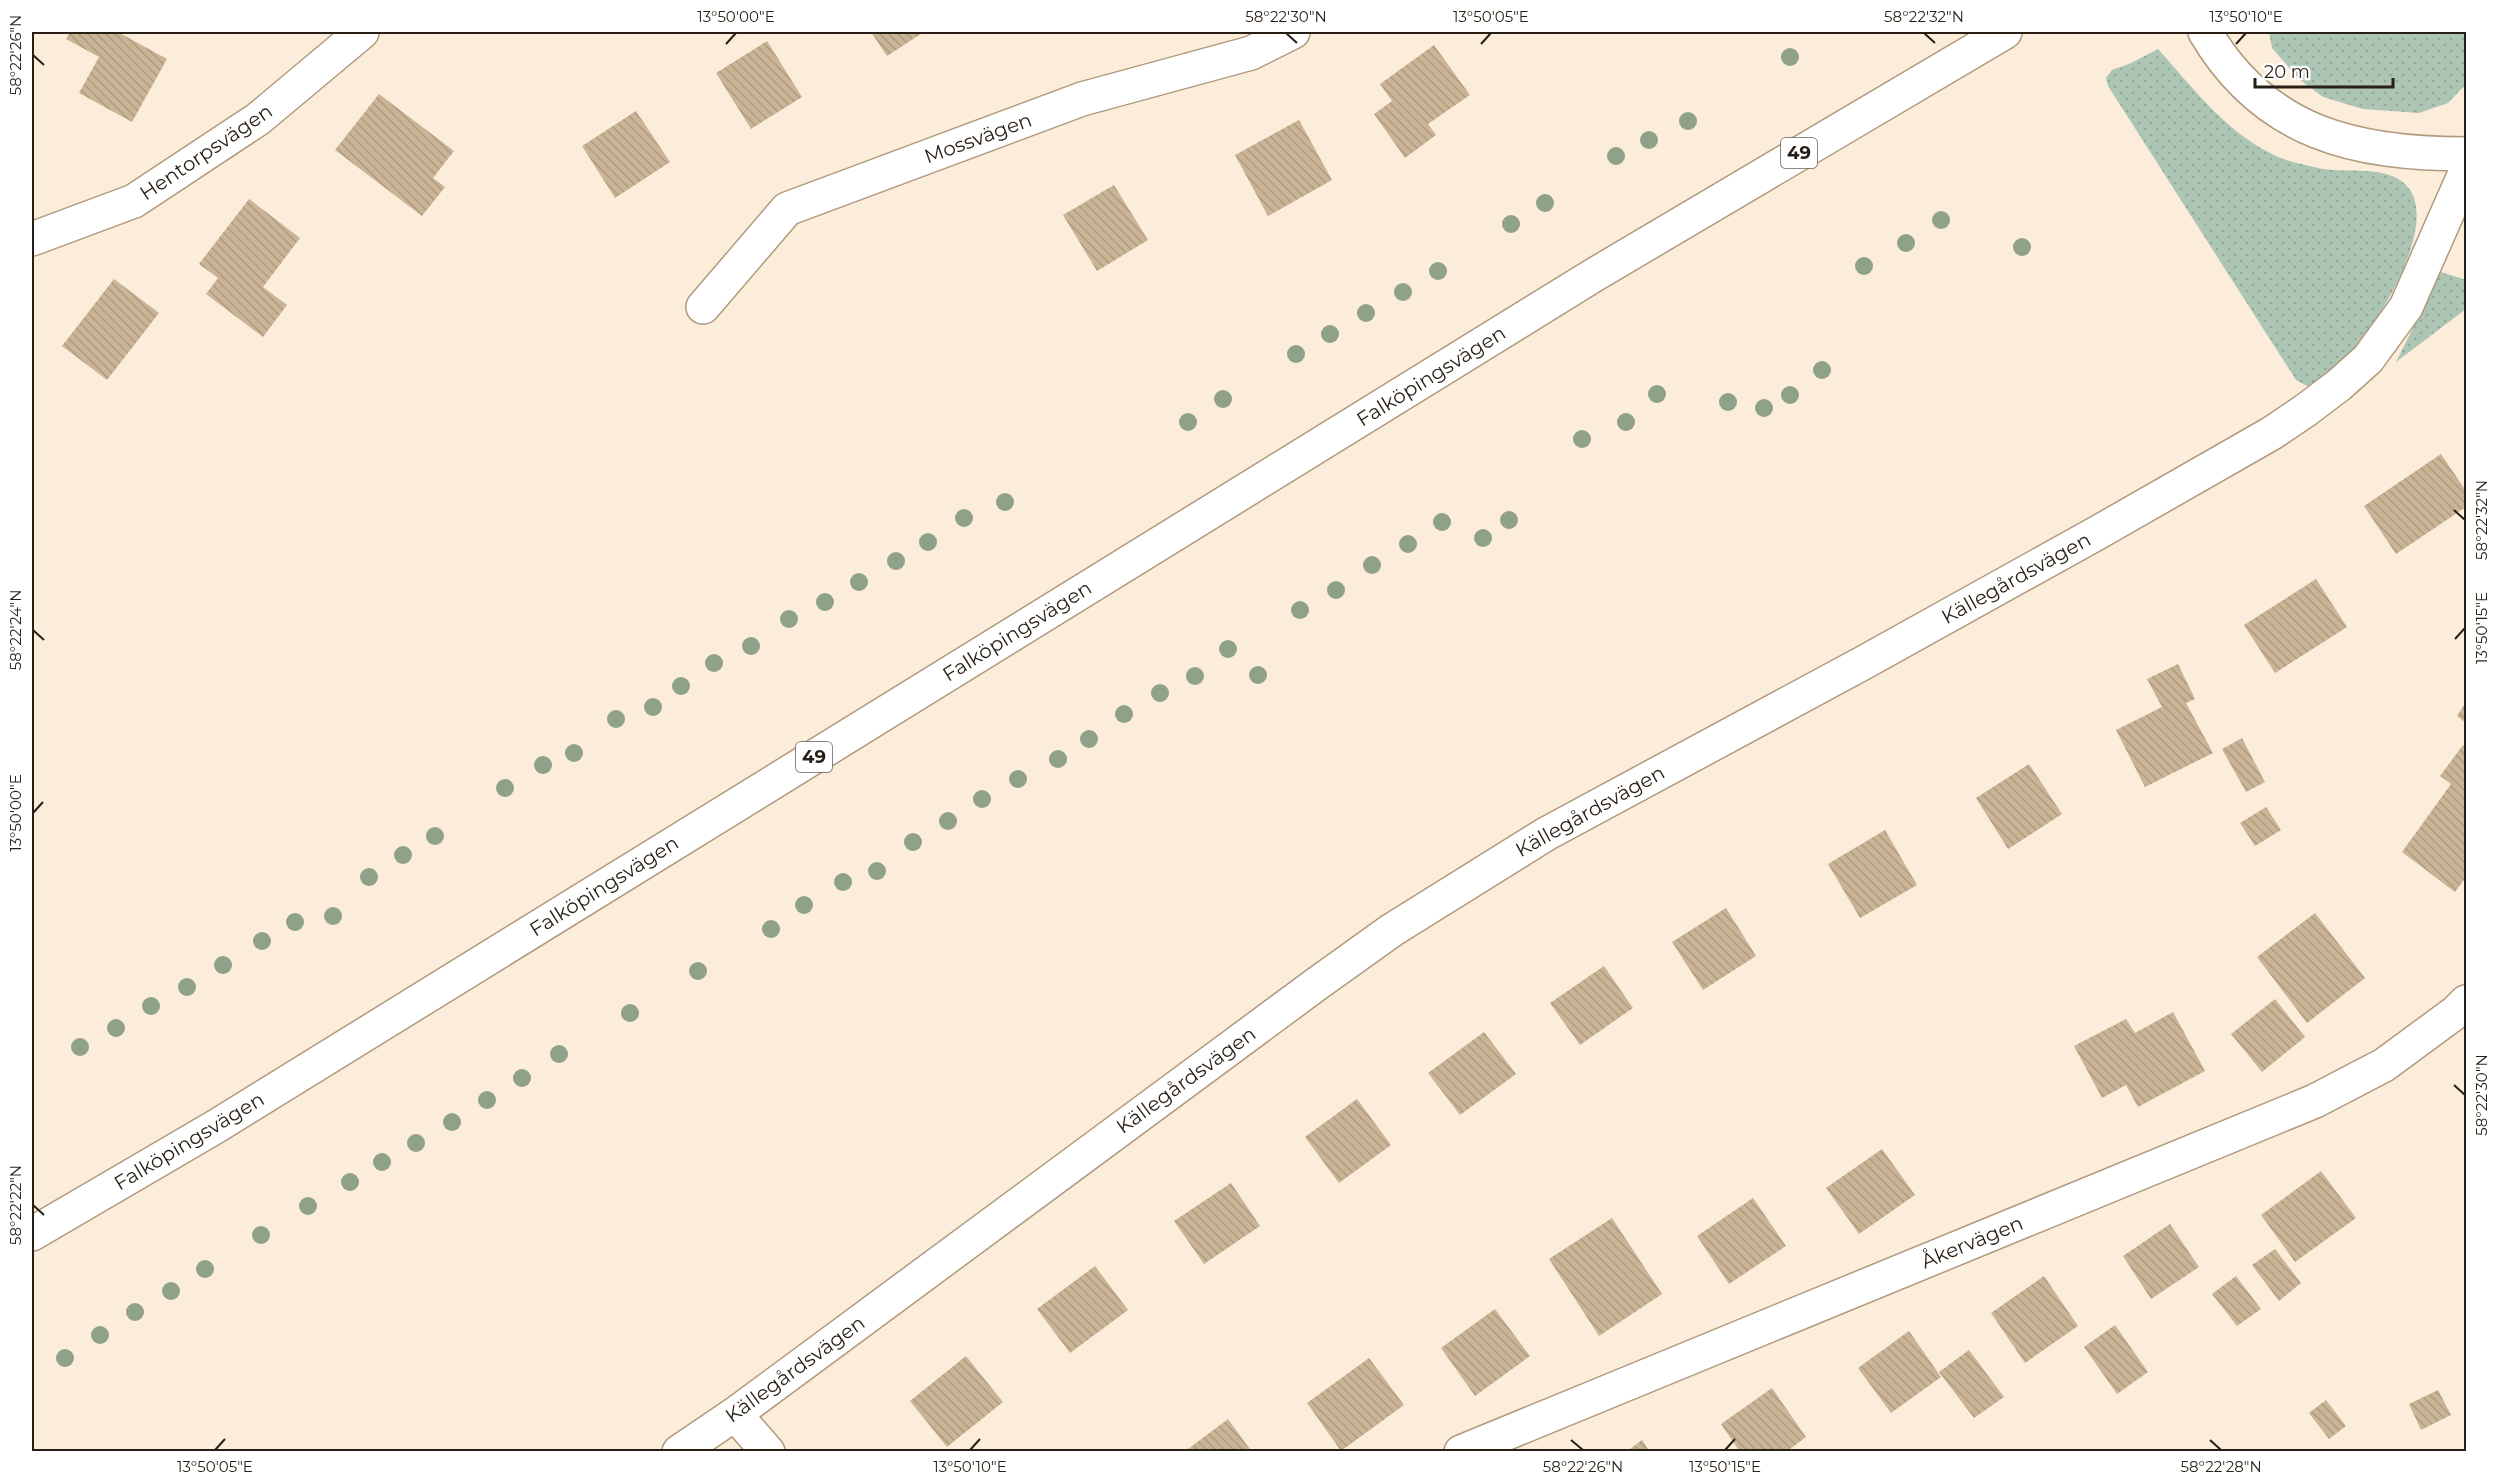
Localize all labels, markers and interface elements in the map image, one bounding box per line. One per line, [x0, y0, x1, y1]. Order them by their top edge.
text: 13°50'00"E [697, 7, 775, 26]
text: 58°22'30"N [1245, 7, 1327, 26]
text: 13°50'05"E [1453, 7, 1529, 26]
text: 58°22'32"N [1884, 7, 1964, 26]
text: 13°50'10"E [2209, 7, 2283, 26]
text: 58°22'26"N [6, 15, 25, 95]
scale bar [2255, 51, 2393, 89]
text: 20 m [2264, 61, 2310, 83]
street label: Hentorpsvägen [135, 99, 277, 205]
street label: Mossvägen [921, 107, 1035, 169]
road number: 49 [1781, 138, 1817, 168]
street label: Falköpingsvägen [1352, 321, 1510, 431]
text: 58°22'32"N [2472, 480, 2491, 560]
street label: Källegårdsvägen [1937, 527, 2095, 629]
street label: Falköpingsvägen [938, 576, 1096, 686]
text: 58°22'24"N [6, 590, 25, 670]
text: 13°50'15"E [2472, 592, 2491, 664]
road number: 49 [796, 742, 832, 772]
street label: Källegårdsvägen [1511, 760, 1669, 862]
text: 13°50'00"E [6, 774, 25, 852]
street label: Falköpingsvägen [525, 831, 683, 941]
street label: Källegårdsvägen [1112, 1021, 1260, 1139]
text: 58°22'30"N [2472, 1054, 2491, 1136]
street label: Falköpingsvägen [110, 1087, 268, 1195]
text: 58°22'22"N [6, 1165, 25, 1245]
street label: Åkervägen [1917, 1210, 2026, 1273]
street label: Källegårdsvägen [721, 1310, 869, 1428]
text: 13°50'05"E [177, 1457, 253, 1476]
text: 13°50'10"E [933, 1457, 1007, 1476]
text: 58°22'26"N [1543, 1457, 1623, 1476]
text: 13°50'15"E [1689, 1457, 1761, 1476]
text: 58°22'28"N [2180, 1457, 2262, 1476]

